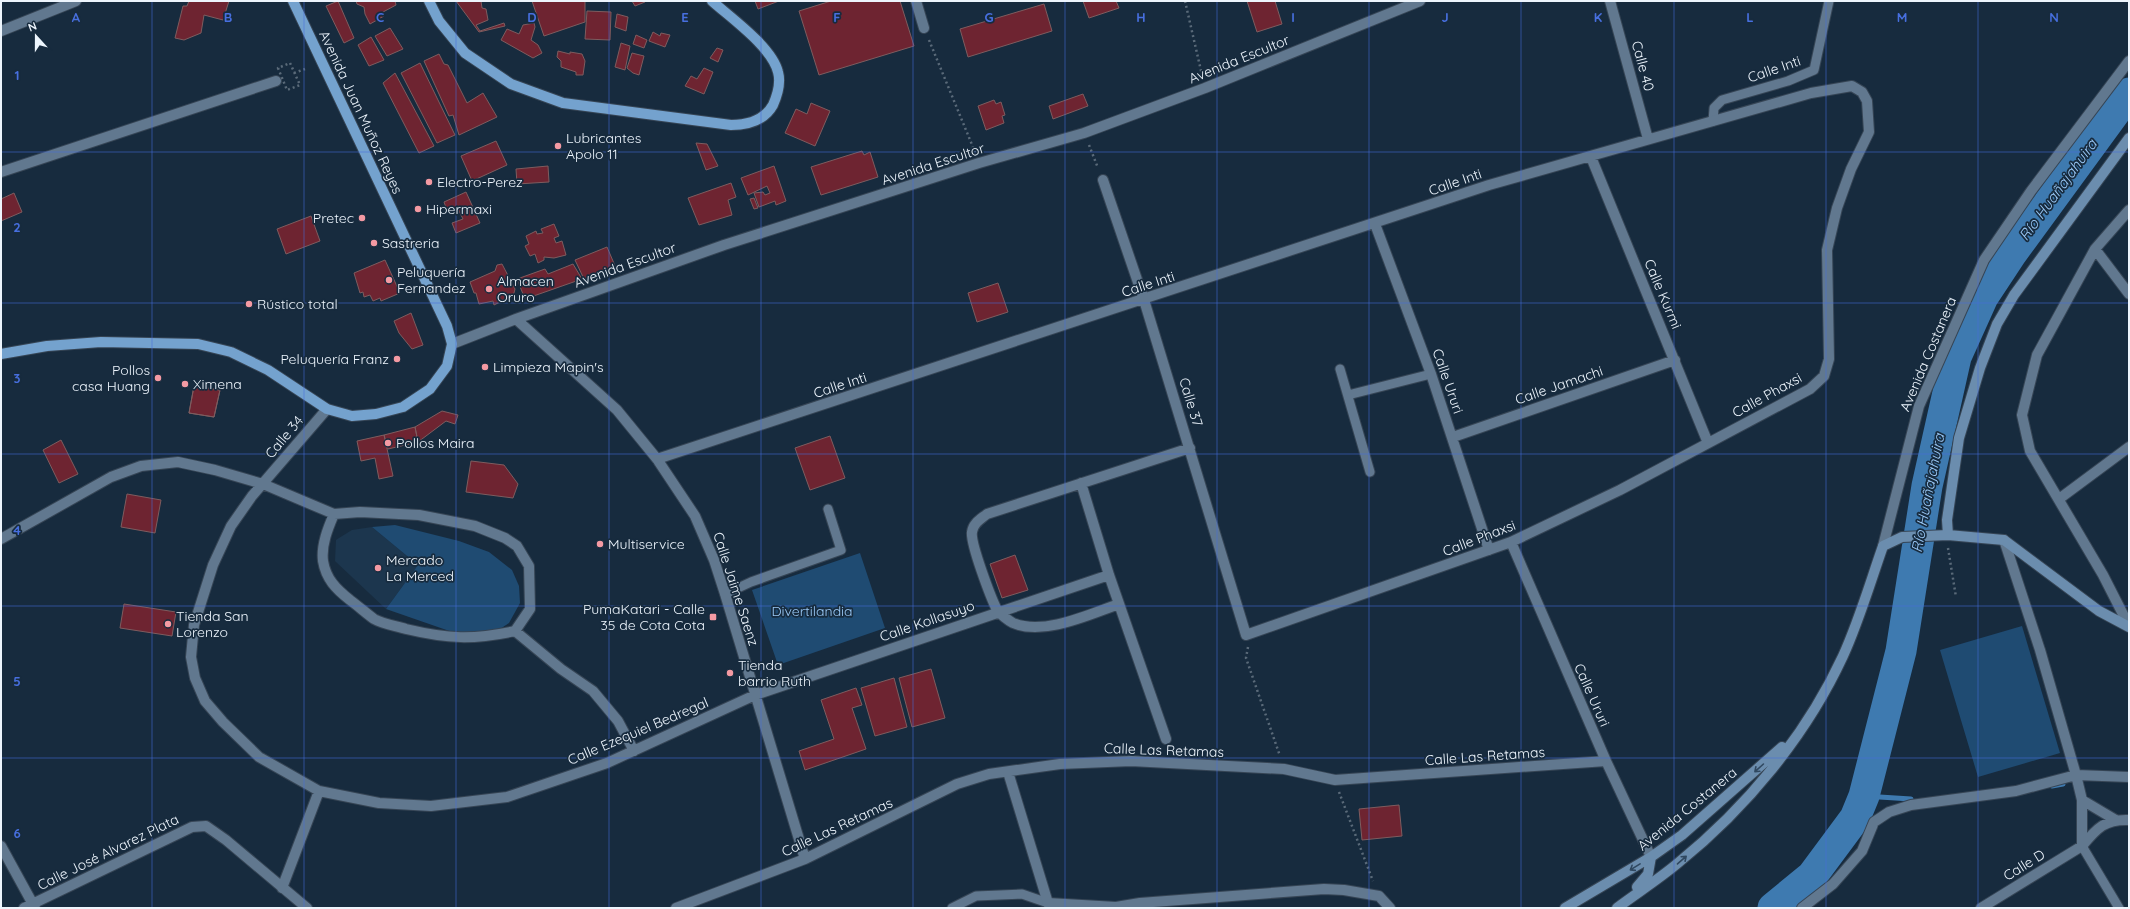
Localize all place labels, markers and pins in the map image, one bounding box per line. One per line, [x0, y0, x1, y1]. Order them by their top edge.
place label: Lubricantes Apolo 11 [566, 129, 641, 163]
marker: Lubricantes Apolo 11 [553, 141, 563, 151]
place label: Electro-Perez [437, 173, 523, 191]
marker: Electro-Perez [424, 177, 434, 187]
place label: Hipermaxi [426, 200, 492, 218]
marker: Hipermaxi [413, 204, 423, 214]
place label: Pretec [313, 209, 354, 227]
marker: Pretec [357, 213, 367, 223]
place label: Sastreria [382, 234, 440, 252]
marker: Sastreria [369, 238, 379, 248]
place label: Peluquería Fernandez [397, 263, 466, 297]
place label: Almacen Oruro [497, 272, 554, 306]
marker: Peluquería Fernandez [384, 275, 394, 285]
marker: Almacen Oruro [484, 284, 494, 294]
place label: Rústico total [257, 295, 338, 313]
marker: Rústico total [244, 299, 254, 309]
place label: Peluquería Franz [280, 350, 389, 368]
marker: Peluquería Franz [392, 354, 402, 364]
place label: Limpieza Mapin's [493, 358, 604, 376]
place label: Pollos casa Huang [72, 361, 150, 395]
marker: Limpieza Mapin's [480, 362, 490, 372]
marker: Pollos casa Huang [153, 373, 163, 383]
place label: Ximena [193, 375, 242, 393]
marker: Ximena [180, 379, 190, 389]
place label: Pollos Maira [396, 434, 475, 452]
marker: Pollos Maira [383, 438, 393, 448]
place label: Multiservice [608, 535, 685, 553]
marker: Multiservice [595, 539, 605, 549]
place label: Mercado La Merced [386, 551, 454, 585]
marker: Mercado La Merced [373, 563, 383, 573]
place label: PumaKatari - Calle 35 de Cota Cota [583, 600, 705, 634]
place label: Tienda San Lorenzo [176, 607, 249, 641]
marker: PumaKatari - Calle 35 de Cota Cota [708, 612, 718, 622]
marker: Tienda San Lorenzo [163, 619, 173, 629]
place label: Tienda barrio Ruth [738, 656, 811, 690]
marker: Tienda barrio Ruth [725, 668, 735, 678]

